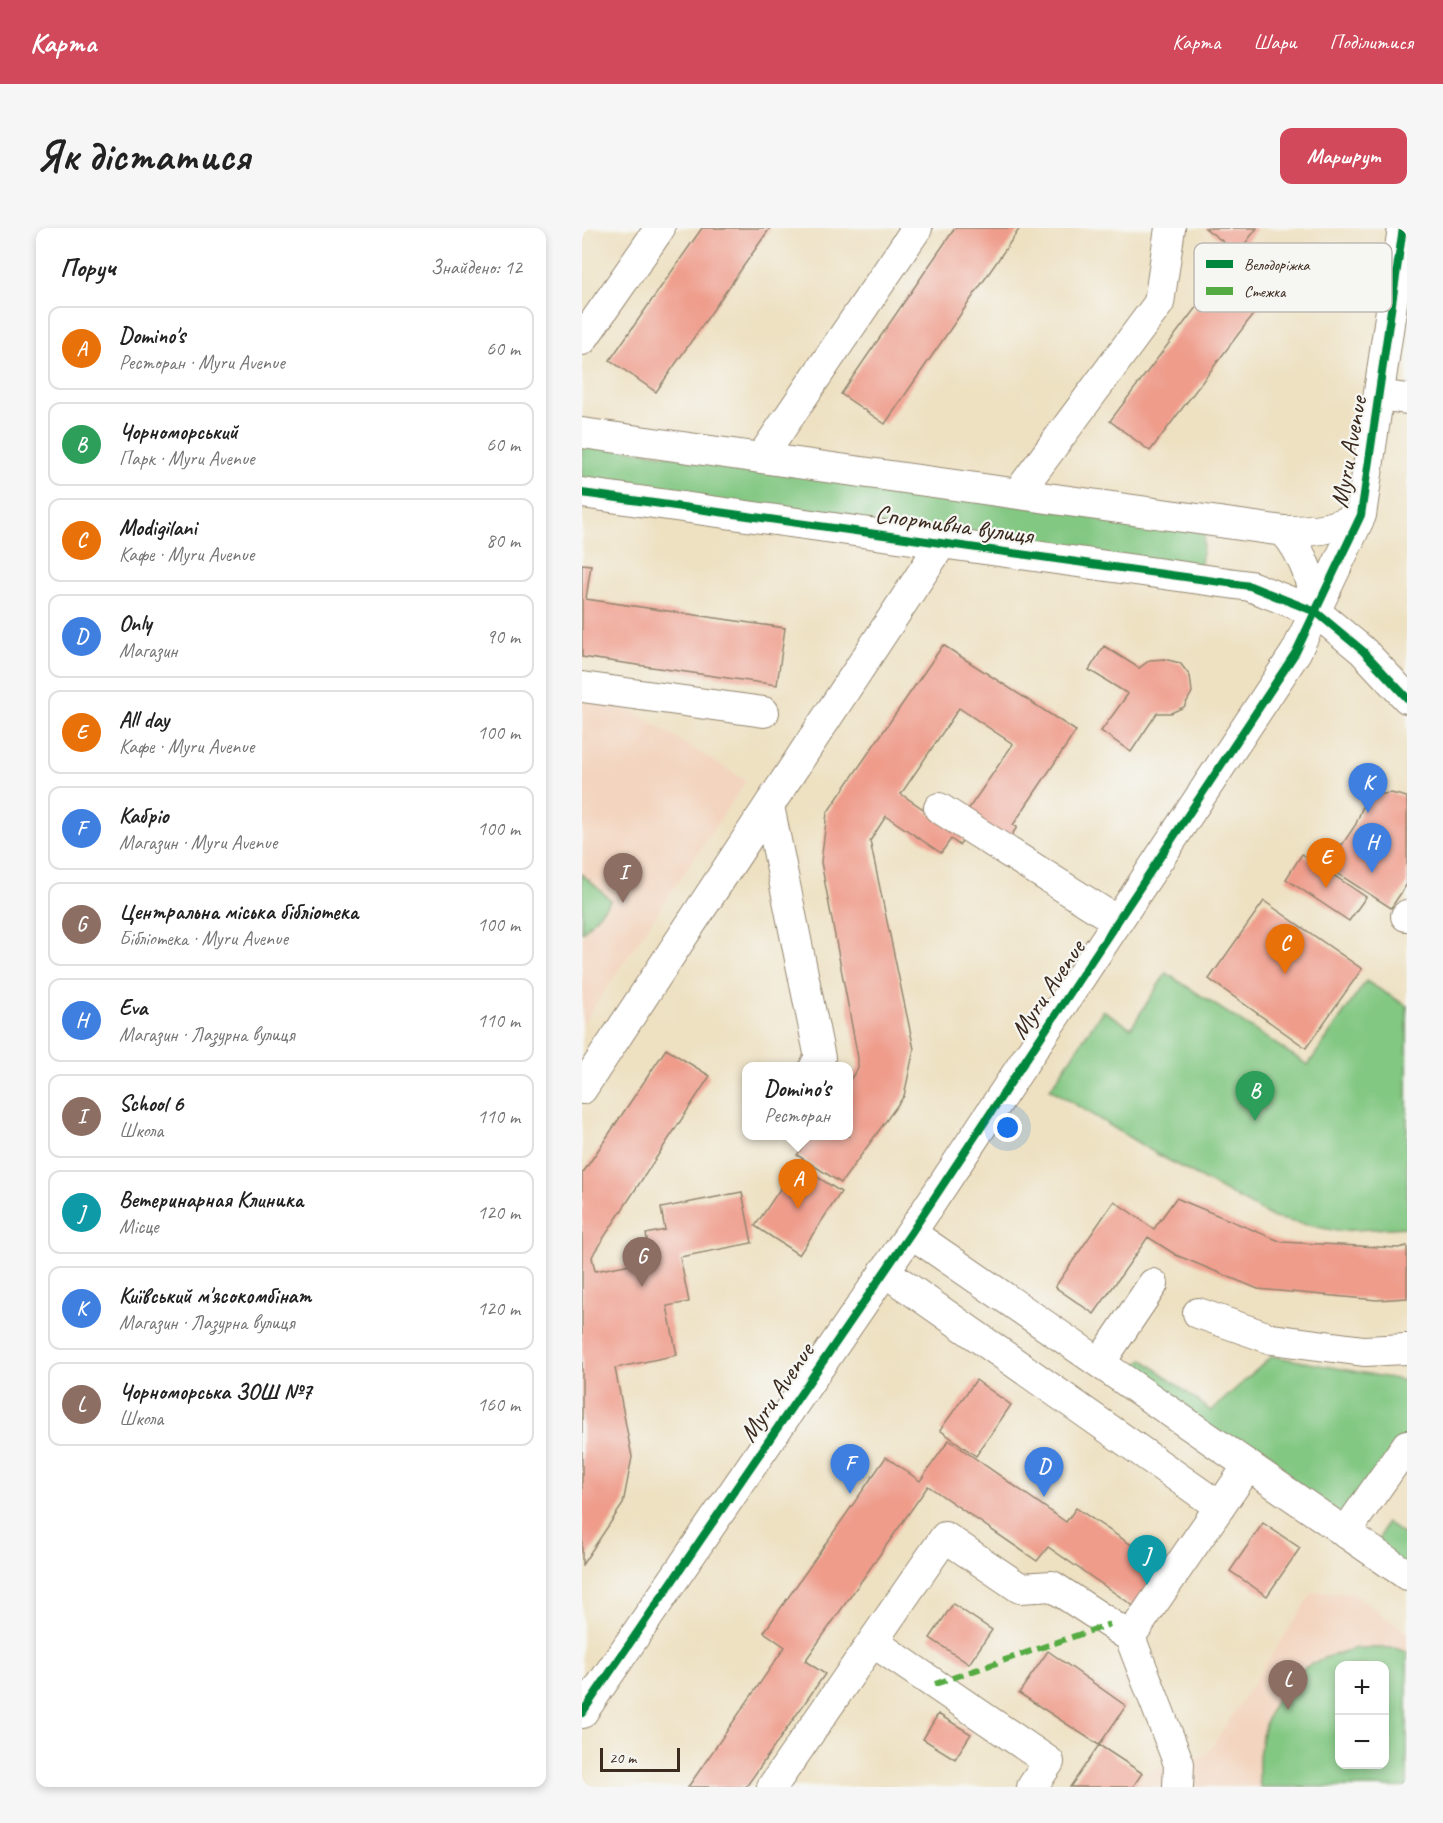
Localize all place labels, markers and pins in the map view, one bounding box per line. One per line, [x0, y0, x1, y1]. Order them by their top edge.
pin: K [1348, 764, 1388, 813]
pin: H [1352, 824, 1392, 873]
pin: E [1306, 838, 1346, 888]
pin: I [604, 854, 642, 903]
pin: C [1266, 924, 1304, 974]
pin: B [1236, 1072, 1274, 1121]
pin: A [778, 1160, 818, 1209]
pin: G [622, 1238, 662, 1287]
pin: F [830, 1444, 870, 1494]
pin: D [1024, 1448, 1064, 1497]
pin: J [1128, 1536, 1166, 1585]
pin: L [1268, 1660, 1308, 1710]

